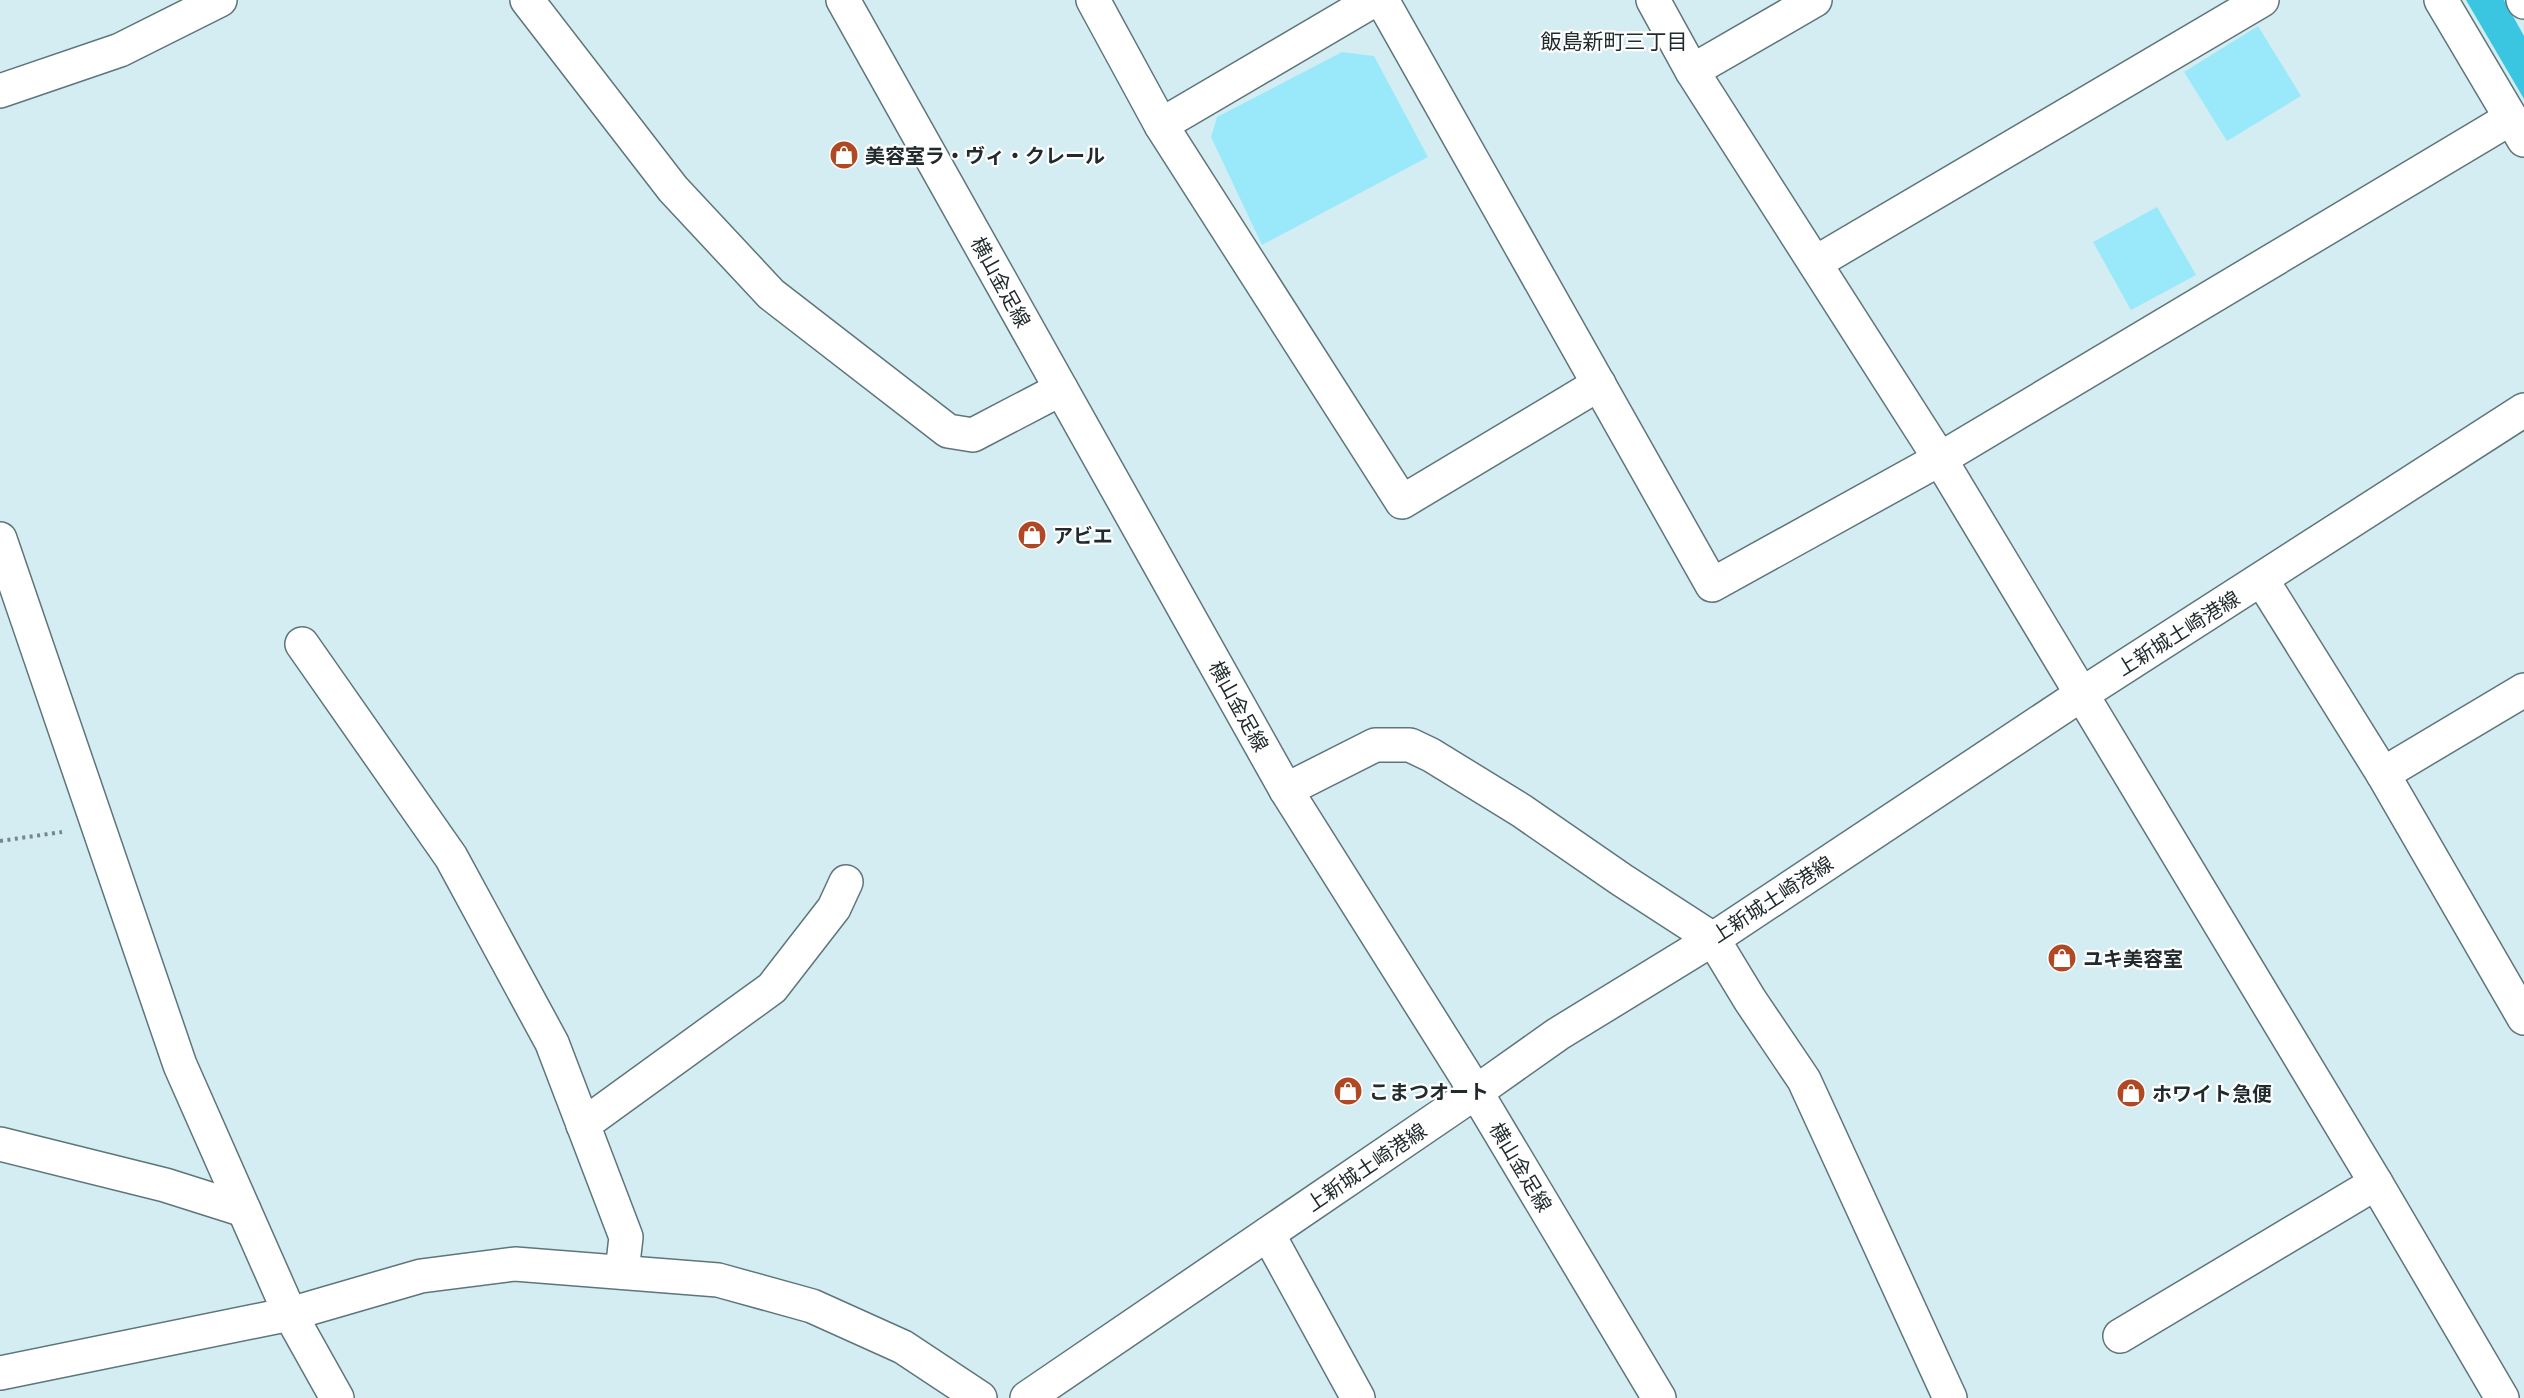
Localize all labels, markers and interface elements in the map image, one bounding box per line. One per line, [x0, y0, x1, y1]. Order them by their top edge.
district label: 飯島新町三丁目 [1541, 27, 1688, 55]
shop icon: 美容室ラ・ヴィ・クレール [828, 139, 860, 171]
place label: 美容室ラ・ヴィ・クレール [865, 142, 1105, 169]
street label: 横山金足線 [965, 232, 1037, 332]
shop icon: アビエ [1016, 519, 1048, 551]
place label: アビエ [1053, 522, 1113, 549]
street label: 上新城土崎港線 [2111, 584, 2245, 682]
street label: 横山金足線 [1203, 656, 1275, 756]
street label: 上新城土崎港線 [1706, 850, 1838, 948]
shop icon: ユキ美容室 [2046, 942, 2078, 974]
place label: ユキ美容室 [2083, 945, 2183, 972]
shop icon: こまつオート [1332, 1075, 1364, 1107]
shop icon: ホワイト急便 [2115, 1077, 2147, 1109]
place label: こまつオート [1369, 1078, 1489, 1105]
place label: ホワイト急便 [2152, 1080, 2272, 1107]
street label: 上新城土崎港線 [1300, 1117, 1432, 1217]
street label: 横山金足線 [1484, 1117, 1558, 1217]

